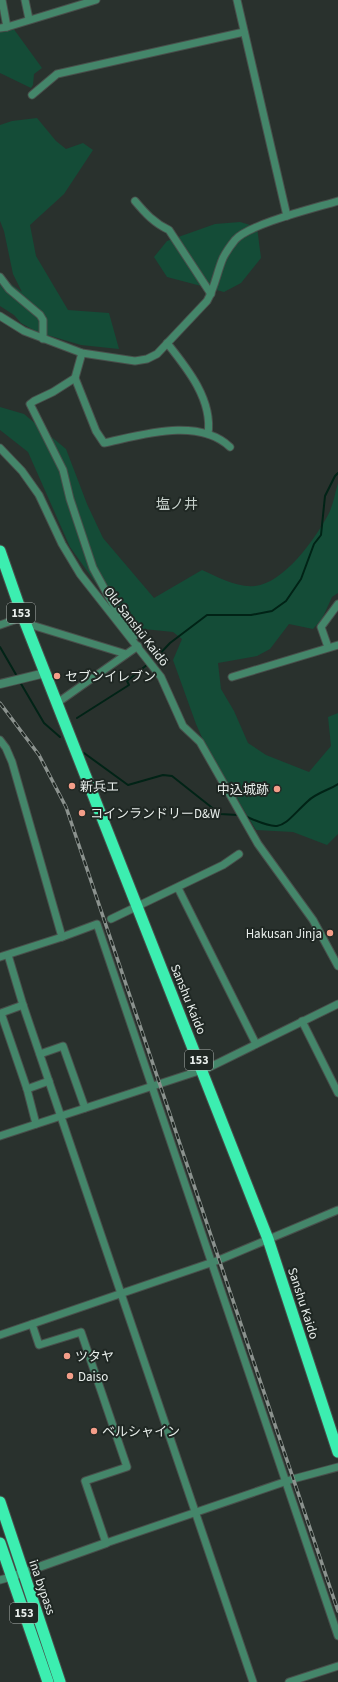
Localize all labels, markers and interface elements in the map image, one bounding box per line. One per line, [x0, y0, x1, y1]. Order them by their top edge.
district label: 塩ノ井 [156, 495, 198, 515]
street label: Old Sanshū Kaidō [100, 583, 173, 670]
road number: 153 [7, 603, 35, 623]
place label: セブンイレブン [65, 668, 156, 686]
marker: セブンイレブン [52, 671, 62, 681]
place label: 新兵エ [80, 778, 119, 796]
marker: 新兵エ [67, 781, 77, 791]
place label: 中込城跡 [217, 781, 269, 799]
marker: 中込城跡 [272, 784, 282, 794]
place label: コインランドリーD&W [90, 805, 220, 823]
marker: コインランドリーD&W [77, 808, 87, 818]
place label: Hakusan Jinja [246, 925, 322, 943]
marker: Hakusan Jinja [325, 928, 335, 938]
street label: Sanshu Kaido [166, 962, 210, 1037]
road number: 153 [185, 1050, 213, 1070]
street label: Sanshu Kaido [283, 1265, 323, 1341]
place label: ツタヤ [75, 1348, 114, 1366]
marker: ツタヤ [62, 1351, 72, 1361]
place label: Daiso [78, 1368, 108, 1386]
marker: Daiso [65, 1371, 75, 1381]
place label: ベルシャイン [102, 1423, 180, 1441]
marker: ベルシャイン [89, 1426, 99, 1436]
street label: ina bypass [24, 1557, 60, 1618]
road number: 153 [10, 1603, 38, 1623]

